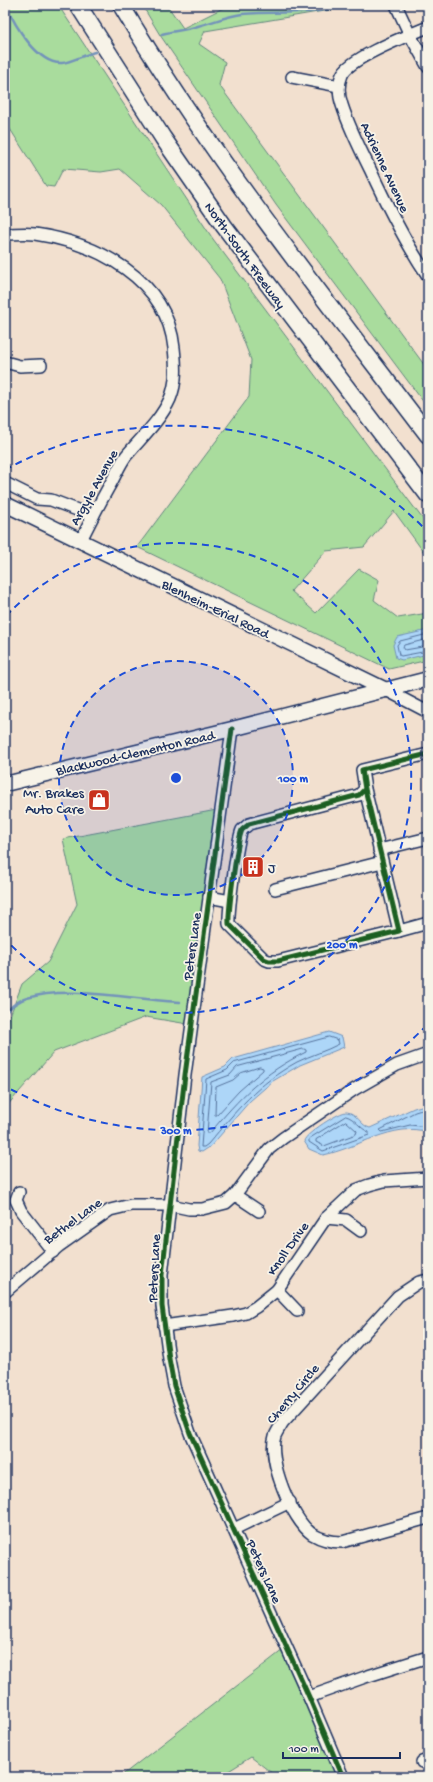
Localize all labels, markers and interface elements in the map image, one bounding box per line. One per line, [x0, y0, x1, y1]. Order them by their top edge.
street label: Adrienne Avenue [355, 120, 412, 217]
street label: North-South Freeway [199, 200, 289, 313]
street label: Argyle Avenue [67, 447, 123, 529]
street label: Blenheim-Erial Road [157, 576, 273, 644]
street label: Blackwood-Clementon Road [54, 728, 218, 781]
centre of rings [169, 771, 183, 785]
text: 100 m [277, 773, 308, 787]
place label: Mr. Brakes Auto Care [23, 786, 85, 819]
shop icon: Mr. Brakes Auto Care [86, 787, 112, 813]
building icon: J [240, 854, 266, 880]
place label: J [268, 861, 276, 878]
street label: Peters Lane [180, 911, 207, 982]
text: 200 m [327, 939, 358, 953]
text: 300 m [159, 1125, 192, 1139]
street label: Bethel Lane [40, 1195, 107, 1249]
street label: Knoll Drive [264, 1219, 314, 1280]
street label: Peters Lane [145, 1233, 166, 1304]
street label: Cherry Circle [264, 1361, 324, 1428]
street label: Peters Lane [241, 1537, 285, 1607]
scale bar [283, 1734, 400, 1760]
text: 100 m [288, 1743, 319, 1757]

